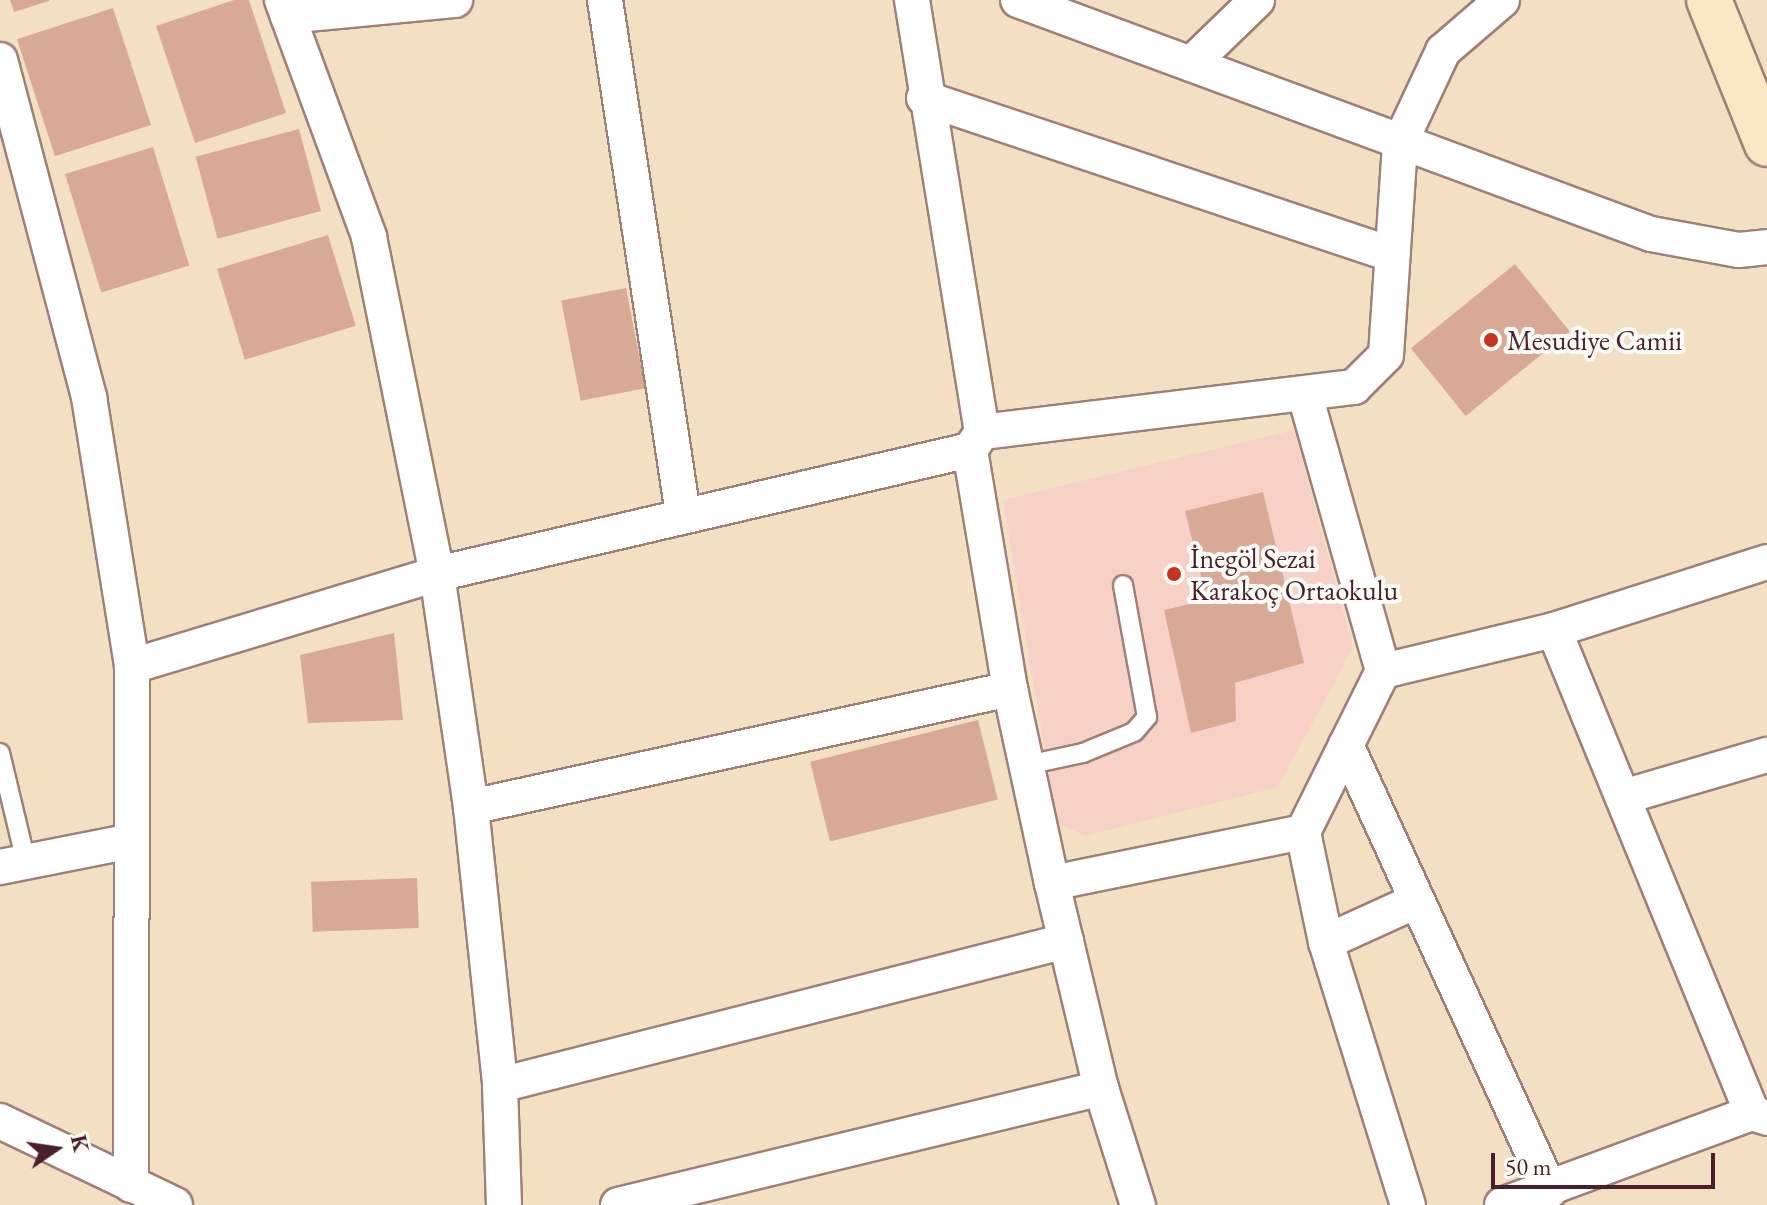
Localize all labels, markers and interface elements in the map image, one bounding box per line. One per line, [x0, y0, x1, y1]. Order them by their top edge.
place label: Mesudiye Camii [1507, 323, 1682, 357]
marker: Mesudiye Camii [1482, 331, 1500, 349]
place label: İnegöl Sezai Karakoç Ortaokulu [1190, 541, 1398, 607]
marker: İnegöl Sezai Karakoç Ortaokulu [1165, 565, 1183, 583]
north arrow [16, 1109, 96, 1189]
text: K [64, 1132, 96, 1155]
scale bar [1495, 1137, 1719, 1187]
text: 50 m [1505, 1151, 1552, 1182]

